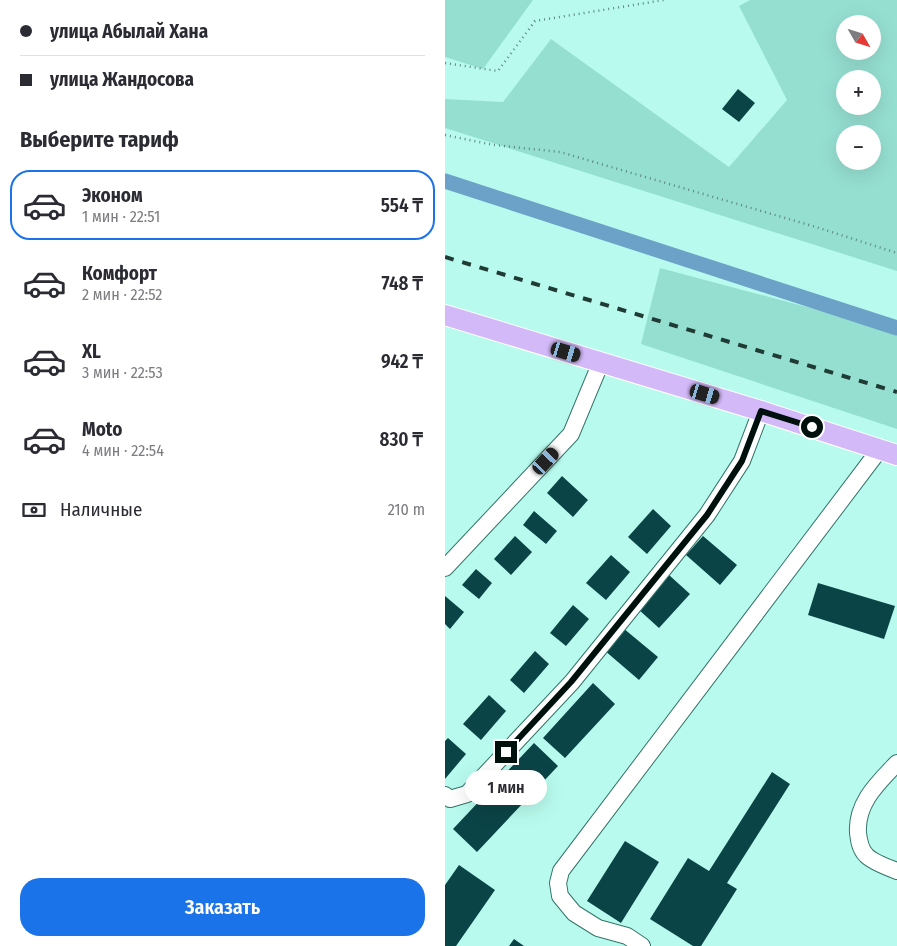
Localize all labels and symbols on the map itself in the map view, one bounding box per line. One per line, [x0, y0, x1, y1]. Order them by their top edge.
north arrow [836, 15, 881, 60]
car [549, 340, 582, 364]
car [688, 382, 721, 406]
route start [801, 416, 823, 438]
car [530, 445, 561, 477]
route end [495, 741, 517, 763]
callout: 1 мин [465, 770, 547, 804]

